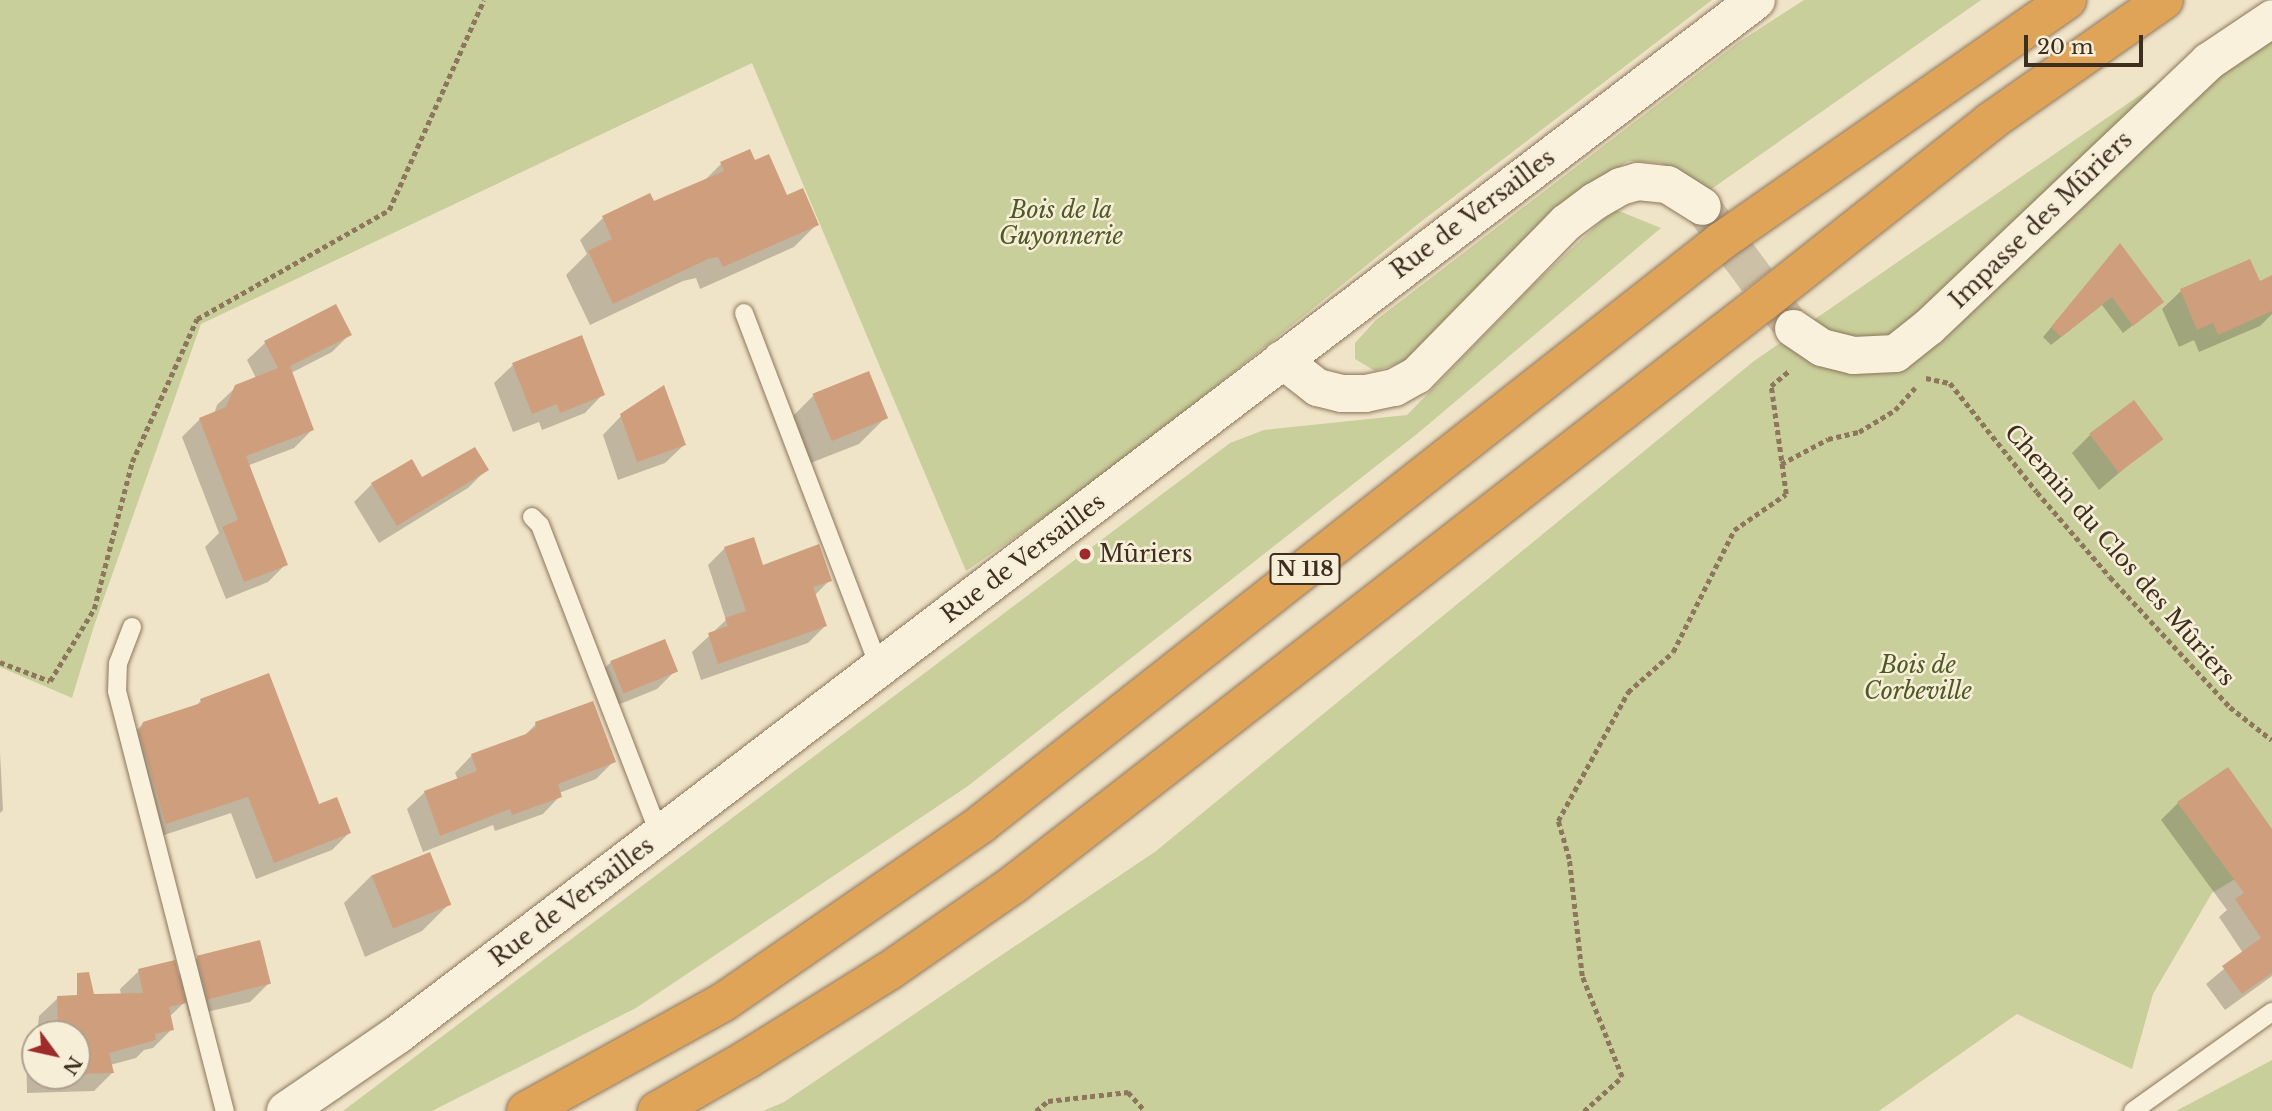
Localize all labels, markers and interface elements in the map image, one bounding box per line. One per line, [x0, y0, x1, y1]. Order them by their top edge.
scale bar [2027, 21, 2146, 65]
text: 20 m [2037, 34, 2094, 60]
street label: Impasse des Mûriers [1944, 126, 2138, 314]
street label: Rue de Versailles [1385, 143, 1561, 285]
park label: Bois de la Guyonnerie [999, 196, 1123, 250]
street label: Chemin du Clos des Mûriers [1999, 419, 2241, 691]
street label: Rue de Versailles [935, 487, 1111, 629]
place label: Mûriers [1099, 540, 1192, 568]
marker: Mûriers [1077, 546, 1093, 562]
road number: N 118 [1268, 552, 1342, 586]
park label: Bois de Corbeville [1864, 651, 1972, 705]
street label: Rue de Versailles [484, 831, 660, 973]
north arrow [21, 1020, 91, 1090]
text: N [58, 1052, 87, 1079]

